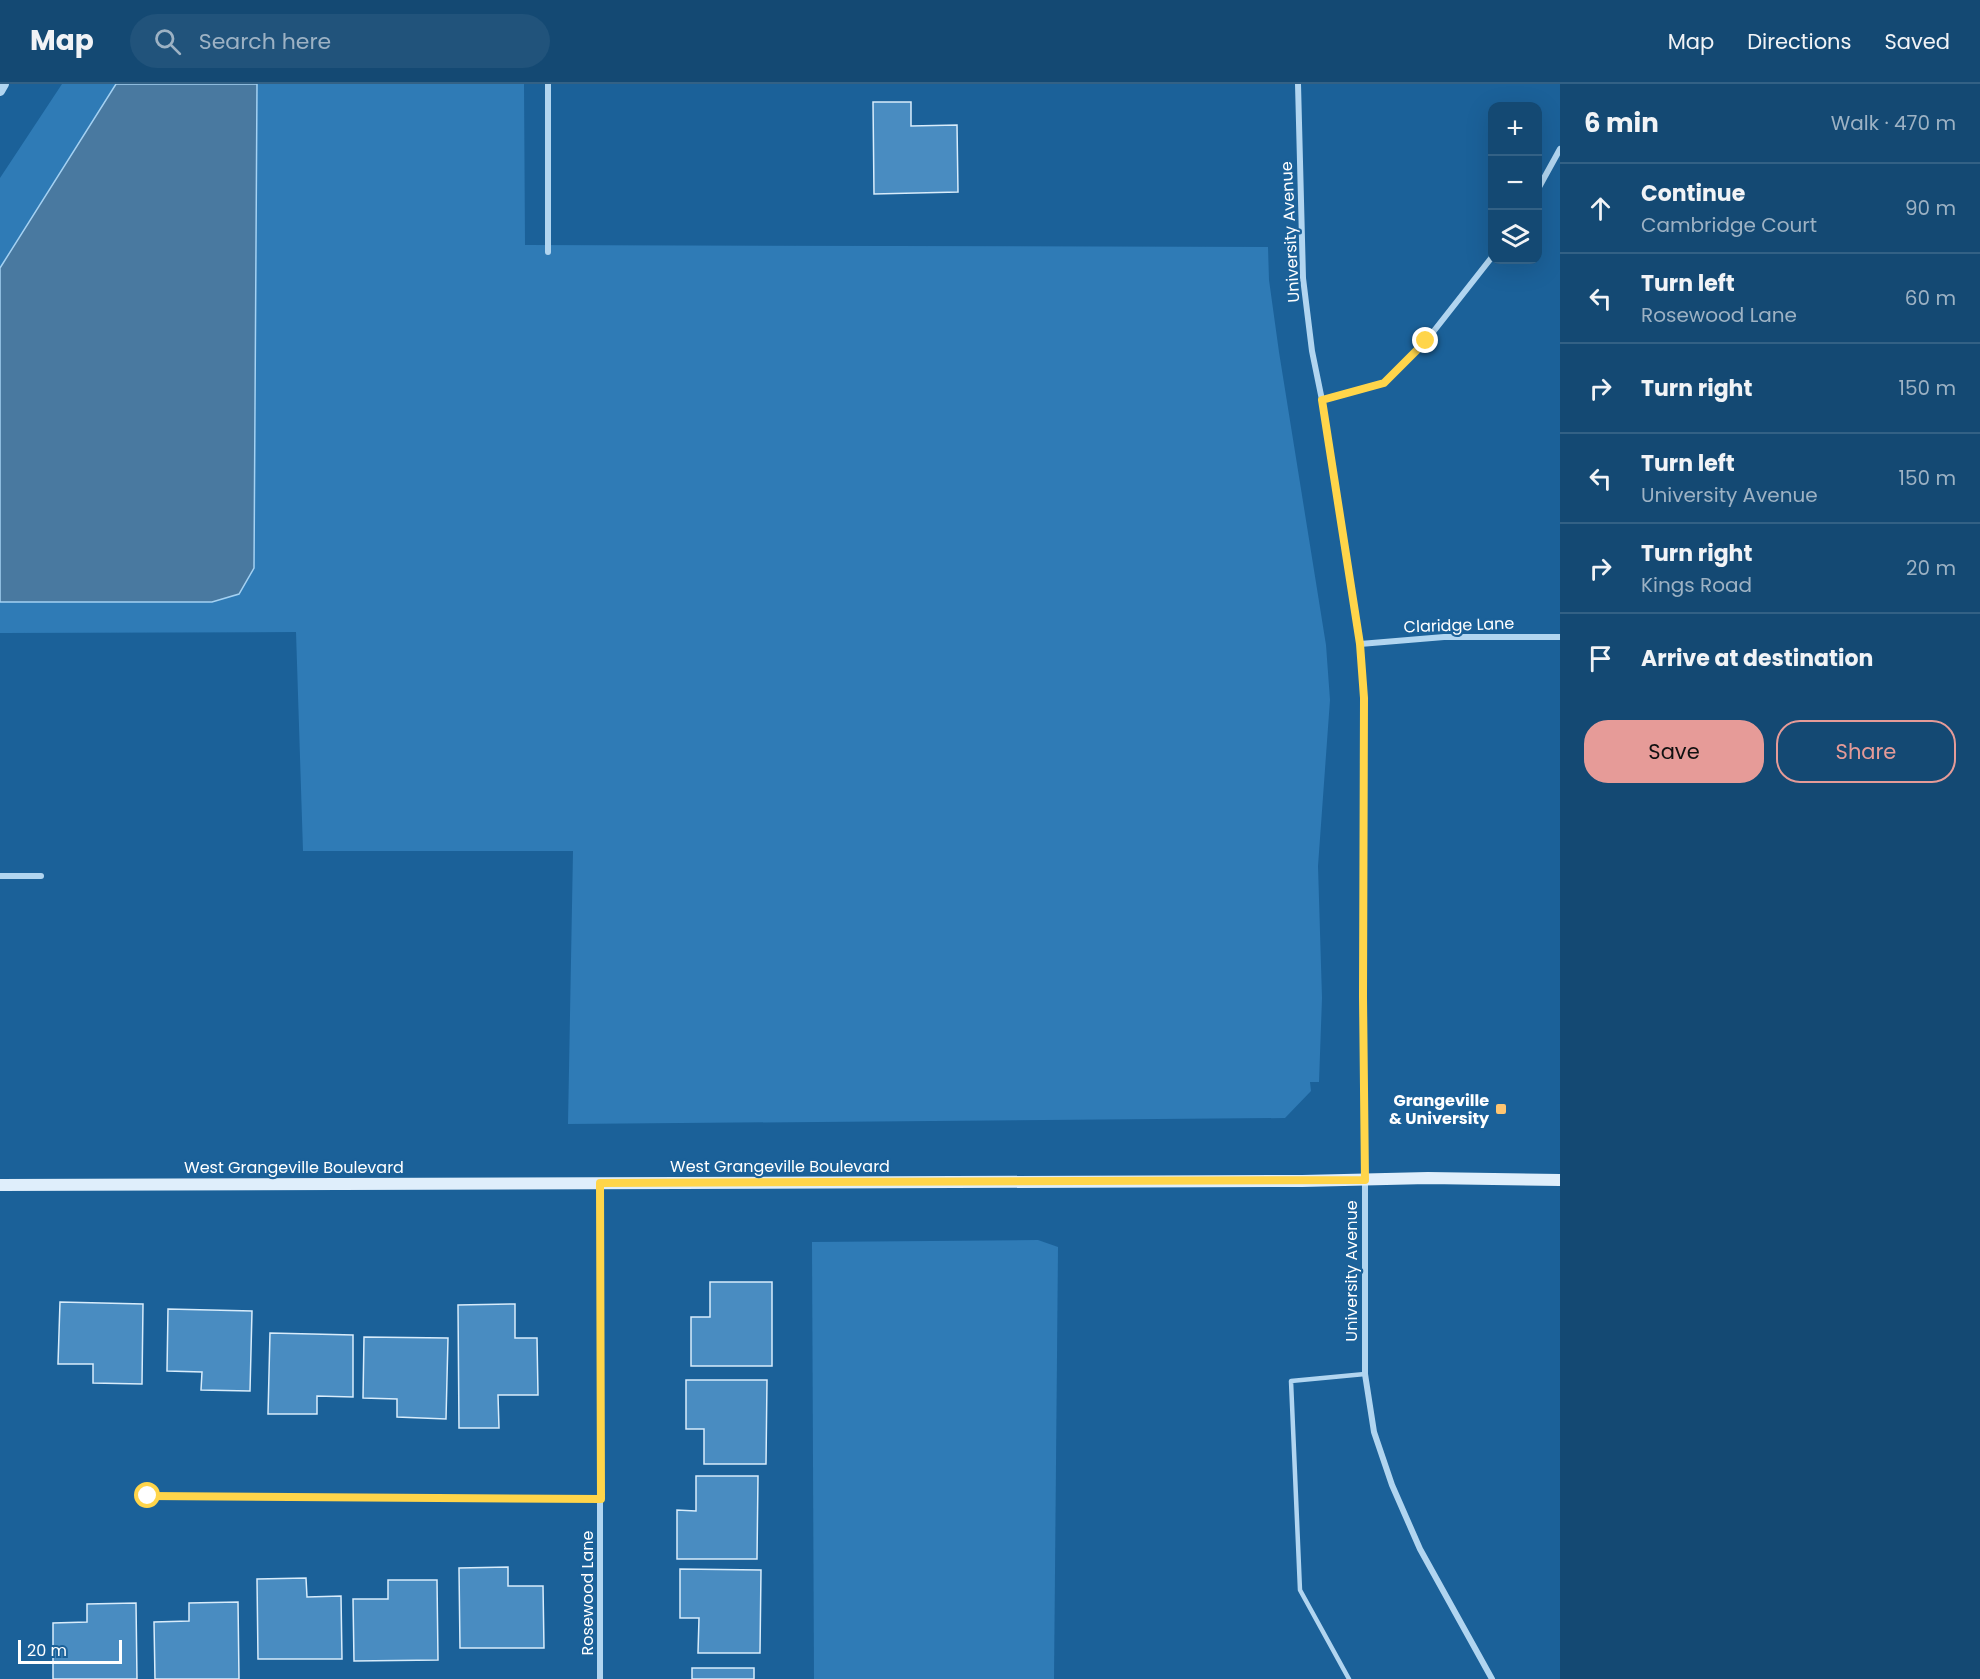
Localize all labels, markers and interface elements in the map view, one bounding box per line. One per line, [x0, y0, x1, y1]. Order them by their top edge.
search box [130, 14, 550, 68]
text: Map [30, 21, 94, 60]
icon: search [151, 25, 184, 58]
text: Search here [199, 26, 331, 57]
text: Map [1668, 27, 1714, 56]
text: Directions [1747, 27, 1851, 56]
text: Saved [1884, 27, 1950, 56]
map controls [1488, 102, 1542, 264]
button: + [1488, 102, 1542, 156]
text: 6 min [1584, 105, 1659, 141]
text: Walk · 470 m [1831, 109, 1956, 137]
button: − [1488, 156, 1542, 210]
street label: University Avenue [1275, 161, 1305, 303]
text: Continue [1641, 178, 1745, 209]
icon: ahead [1584, 192, 1617, 225]
text: 90 m [1905, 194, 1956, 222]
button: layers [1488, 210, 1542, 264]
text: Cambridge Court [1641, 211, 1817, 239]
text: Turn left [1641, 268, 1735, 299]
icon: left [1584, 282, 1617, 315]
text: 60 m [1905, 284, 1956, 312]
text: Rosewood Lane [1641, 301, 1797, 329]
route end [1412, 327, 1438, 353]
icon: right [1584, 372, 1617, 405]
text: Turn right [1641, 373, 1752, 404]
text: 150 m [1899, 374, 1956, 402]
text: Turn left [1641, 448, 1735, 479]
icon: left [1584, 462, 1617, 495]
text: 150 m [1899, 464, 1956, 492]
text: University Avenue [1641, 481, 1818, 509]
text: Turn right [1641, 538, 1752, 569]
icon: right [1584, 552, 1617, 585]
text: 20 m [1906, 554, 1956, 582]
text: Kings Road [1641, 571, 1752, 599]
street label: Claridge Lane [1403, 612, 1515, 638]
icon: arrive [1584, 642, 1617, 675]
text: Arrive at destination [1641, 643, 1873, 674]
button: Save [1584, 720, 1764, 783]
button: Share [1776, 720, 1956, 783]
place label: Grangeville & University [1389, 1089, 1490, 1130]
marker: Grangeville & University [1494, 1102, 1508, 1116]
street label: West Grangeville Boulevard [670, 1155, 890, 1178]
street label: West Grangeville Boulevard [184, 1156, 404, 1179]
street label: University Avenue [1340, 1200, 1363, 1342]
route start [134, 1482, 160, 1508]
street label: Rosewood Lane [576, 1531, 599, 1655]
scale bar [18, 1637, 122, 1664]
text: 20 m [27, 1639, 67, 1662]

